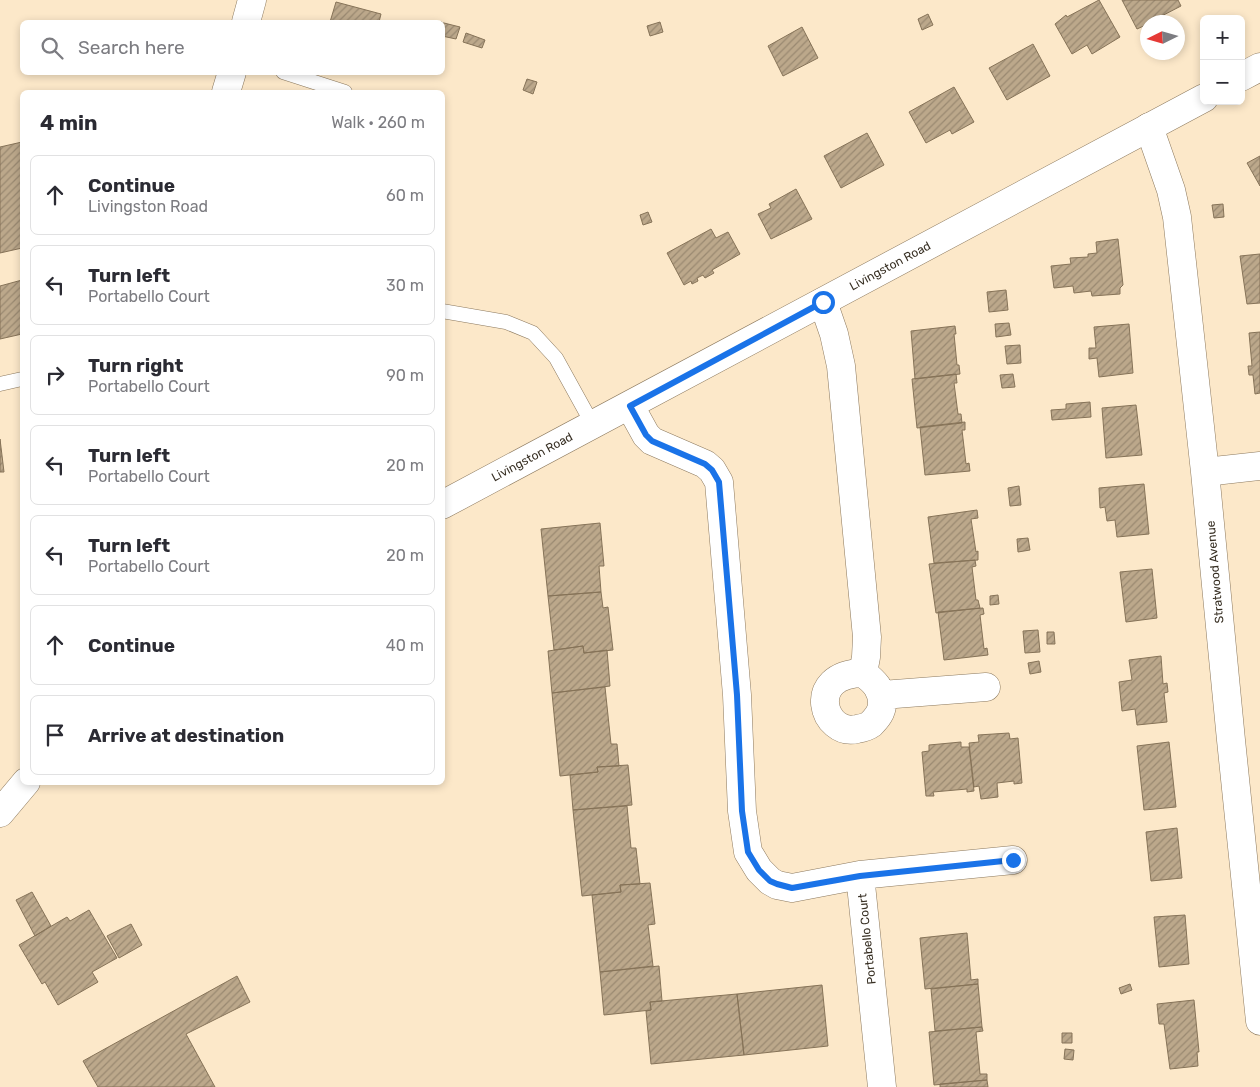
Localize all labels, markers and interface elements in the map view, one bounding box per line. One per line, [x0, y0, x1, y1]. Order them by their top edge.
north arrow [1140, 15, 1185, 60]
map controls [1200, 15, 1245, 105]
button: + [1200, 15, 1245, 60]
search box [20, 20, 445, 75]
icon: search [38, 34, 66, 62]
text: Search here [78, 36, 185, 59]
button: − [1200, 60, 1245, 105]
text: 4 min [40, 110, 98, 135]
text: Walk · 260 m [331, 113, 425, 132]
text: Continue [88, 174, 175, 197]
icon: ahead [41, 181, 69, 209]
text: 60 m [386, 186, 424, 205]
text: Livingston Road [88, 197, 208, 216]
street label: Livingston Road [847, 239, 933, 293]
text: Turn left [88, 264, 170, 287]
icon: left [41, 271, 69, 299]
text: 30 m [386, 276, 424, 295]
text: Portabello Court [88, 287, 210, 306]
route start [812, 291, 835, 314]
text: Turn right [88, 354, 183, 377]
icon: right [41, 361, 69, 389]
text: 90 m [386, 366, 424, 385]
text: Portabello Court [88, 377, 210, 396]
street label: Livingston Road [489, 430, 575, 484]
text: Turn left [88, 444, 170, 467]
icon: left [41, 451, 69, 479]
text: 20 m [386, 456, 424, 475]
text: Portabello Court [88, 467, 210, 486]
street label: Stratwood Avenue [1204, 520, 1226, 624]
text: Turn left [88, 534, 170, 557]
icon: left [41, 541, 69, 569]
text: 20 m [386, 546, 424, 565]
text: Portabello Court [88, 557, 210, 576]
icon: ahead [41, 631, 69, 659]
text: Continue [88, 634, 175, 657]
text: 40 m [386, 636, 424, 655]
icon: arrive [41, 721, 69, 749]
text: Arrive at destination [88, 724, 284, 747]
route end [1002, 849, 1025, 872]
street label: Portabello Court [855, 893, 879, 985]

